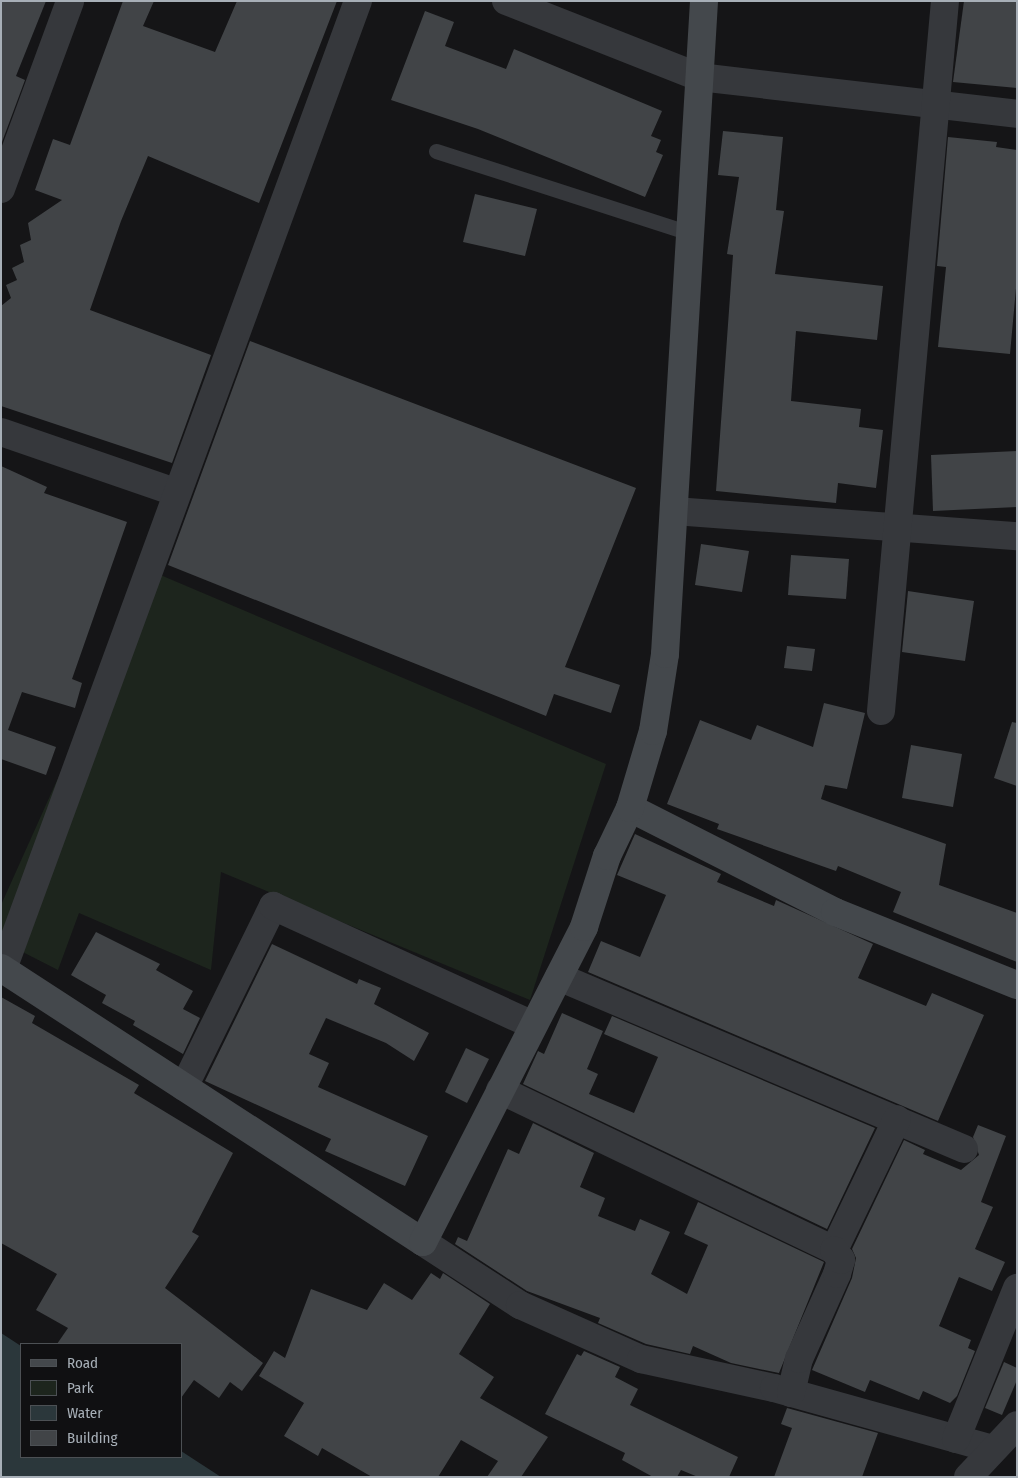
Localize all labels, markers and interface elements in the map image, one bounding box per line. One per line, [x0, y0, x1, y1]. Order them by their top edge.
legend [20, 1343, 182, 1458]
text: Road [67, 1354, 98, 1372]
text: Park [67, 1379, 94, 1397]
text: Water [67, 1404, 102, 1422]
text: Building [67, 1429, 118, 1447]

